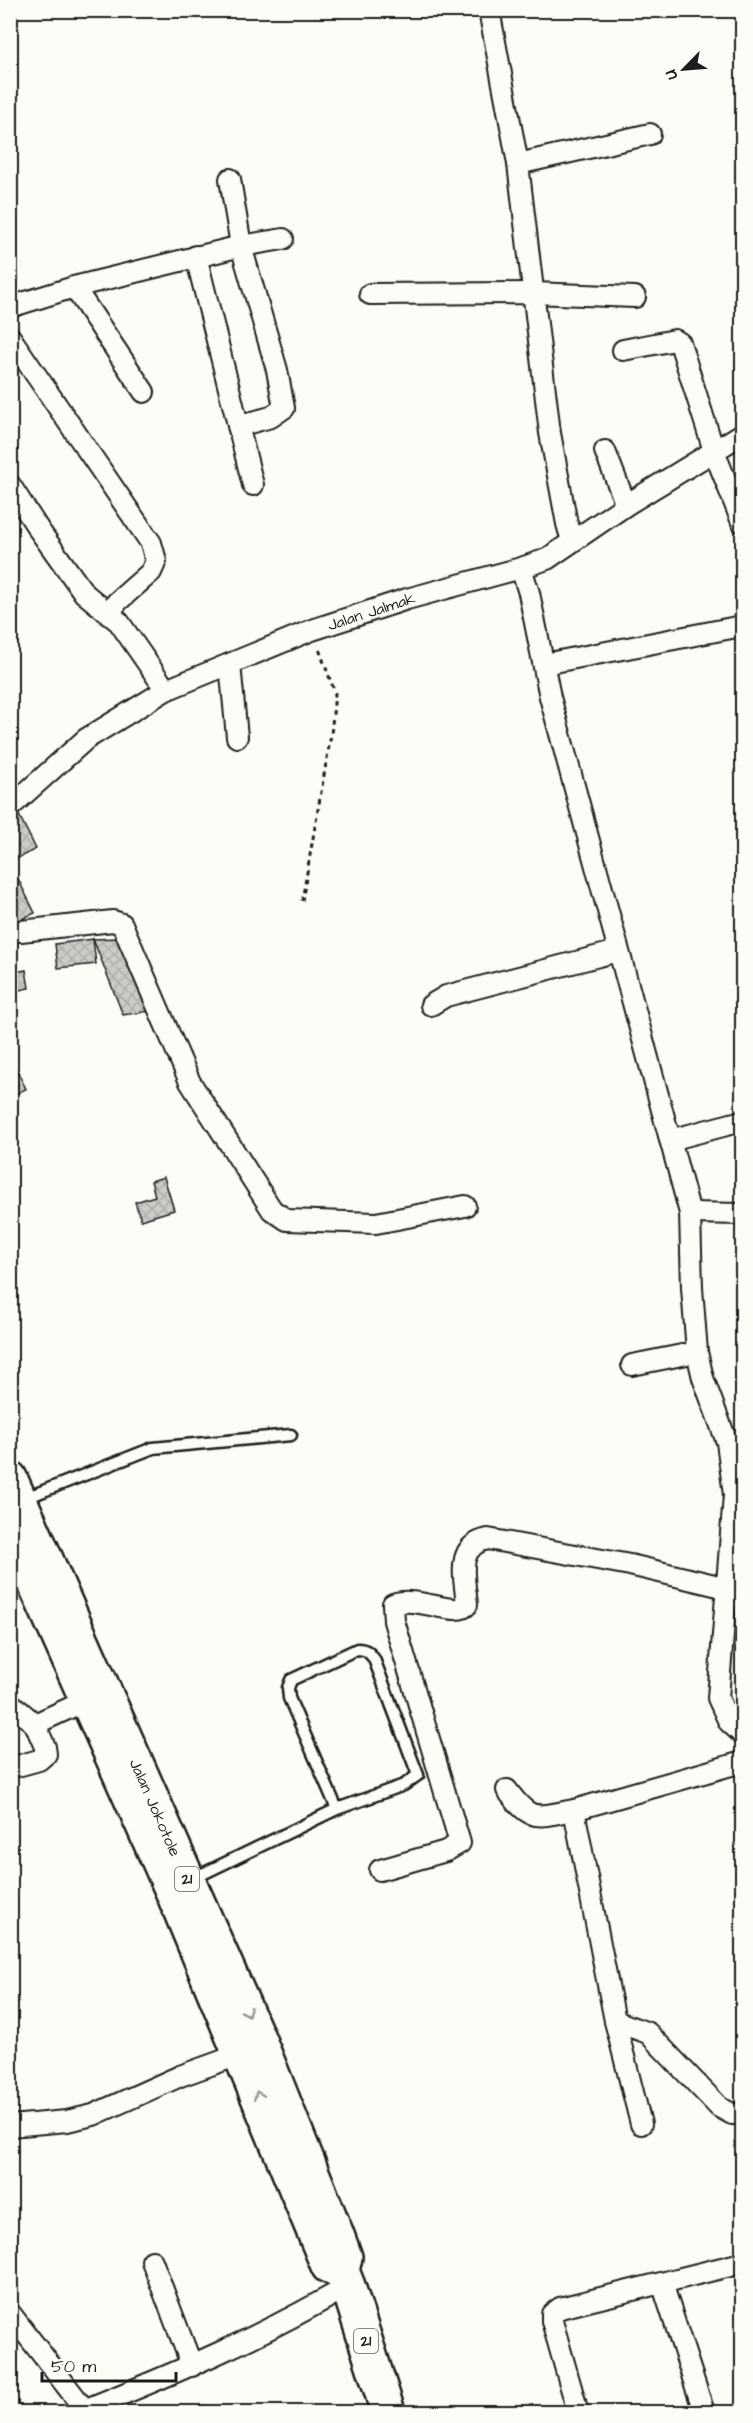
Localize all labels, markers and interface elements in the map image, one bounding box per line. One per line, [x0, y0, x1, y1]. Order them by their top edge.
north arrow [654, 39, 714, 99]
text: U [659, 66, 683, 84]
street label: Jalan Jalmak [325, 587, 418, 636]
street label: Jalan Jokotole [124, 1755, 186, 1860]
road number: 21 [175, 1867, 199, 1891]
one-way arrow [239, 2005, 251, 2016]
one-way arrow [252, 2091, 265, 2101]
road number: 21 [354, 2329, 378, 2353]
scale bar [42, 2345, 176, 2383]
text: 50 m [51, 2354, 96, 2379]

